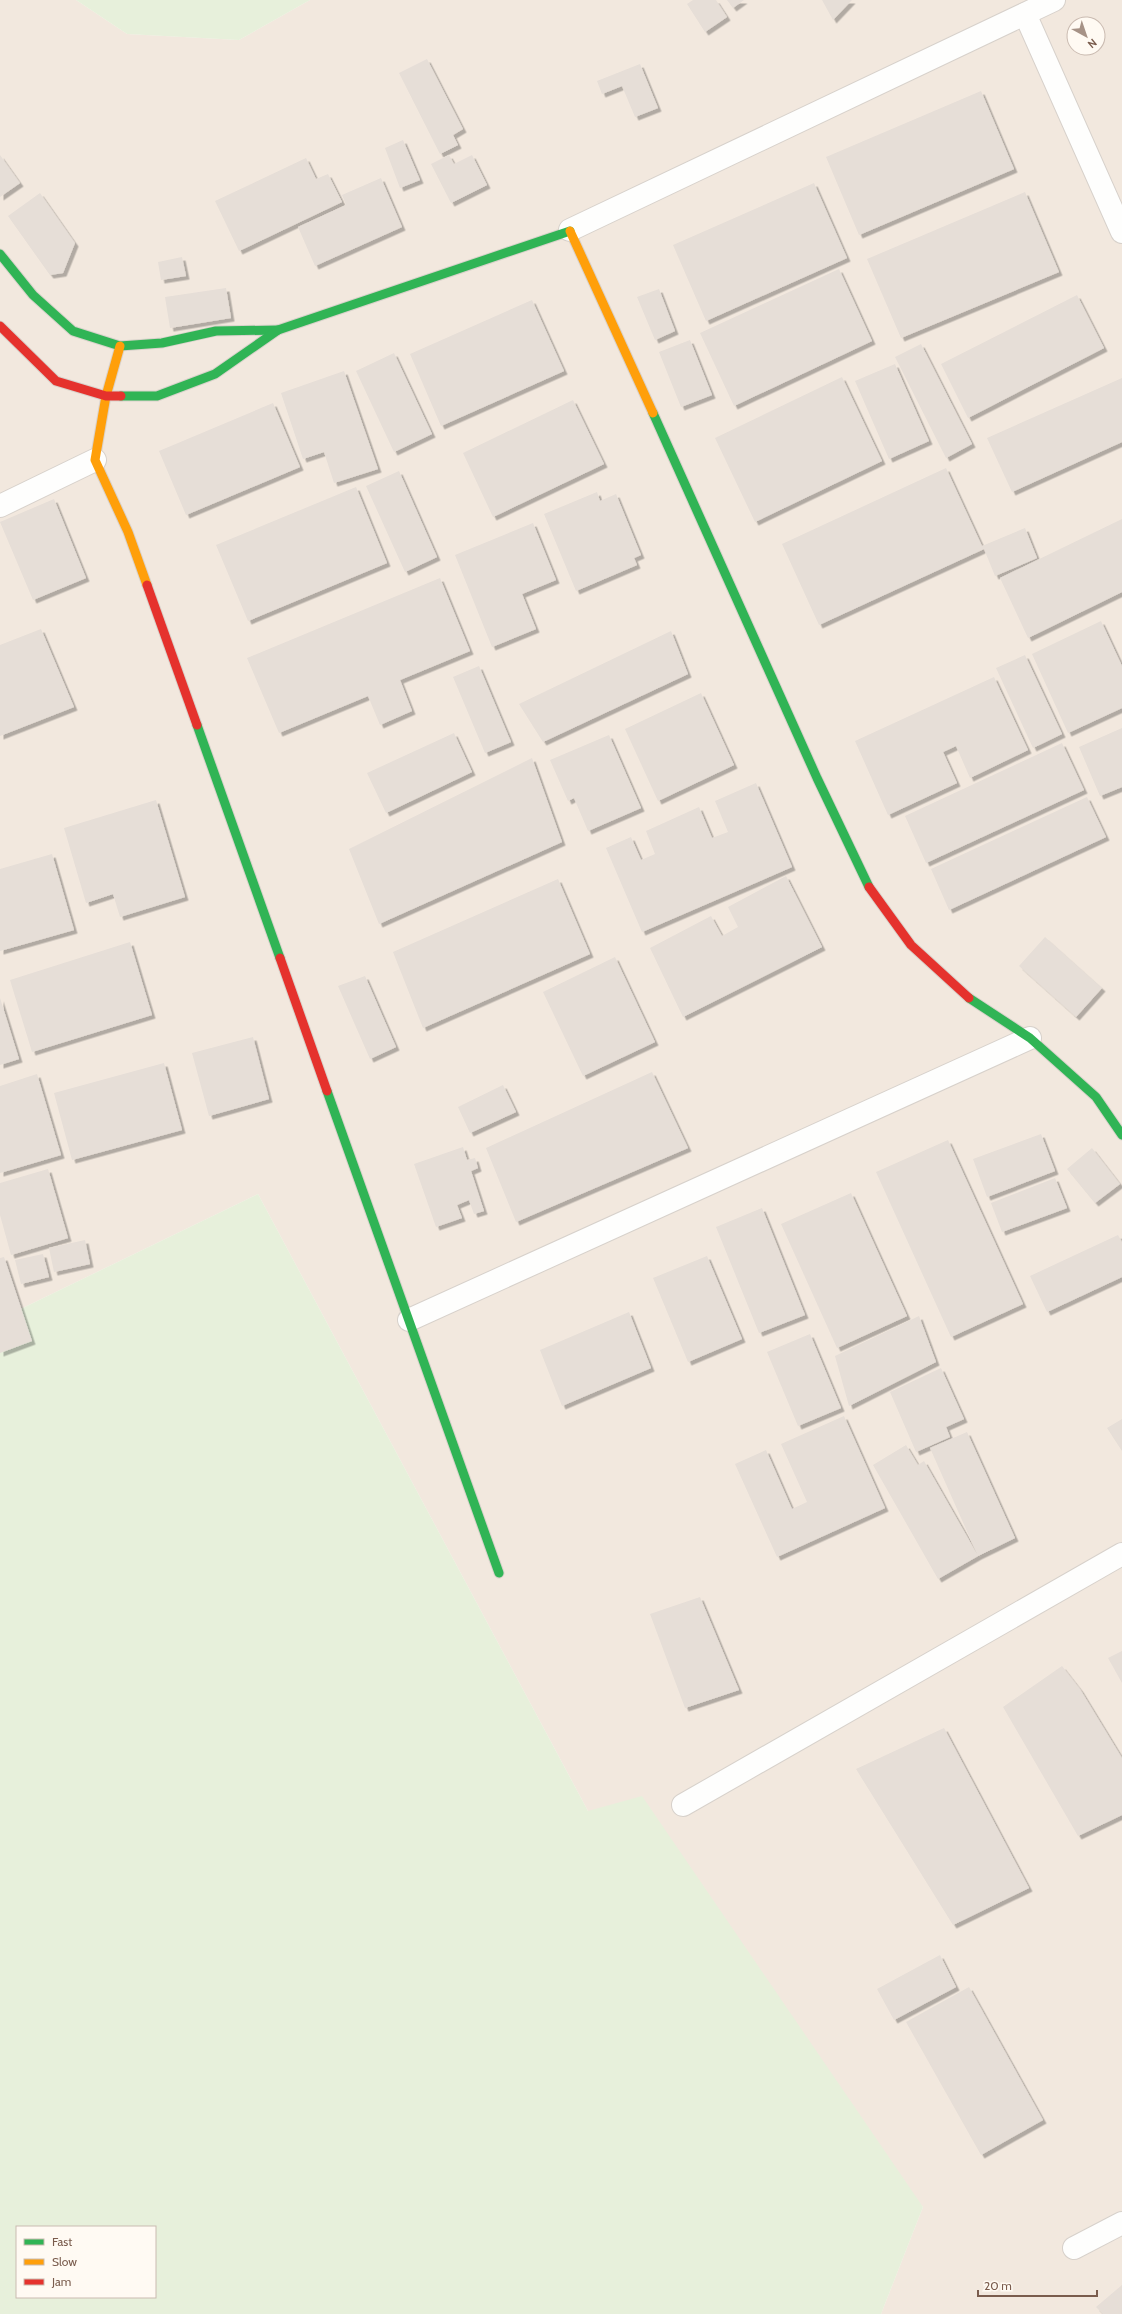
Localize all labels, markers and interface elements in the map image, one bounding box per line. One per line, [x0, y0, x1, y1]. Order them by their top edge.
north arrow [1066, 16, 1106, 56]
text: N [1085, 36, 1100, 52]
legend [16, 2226, 156, 2298]
text: Fast [52, 2234, 72, 2249]
text: Slow [52, 2254, 77, 2269]
scale bar [978, 2272, 1097, 2298]
text: Jam [51, 2274, 71, 2289]
text: 20 m [984, 2278, 1012, 2293]

